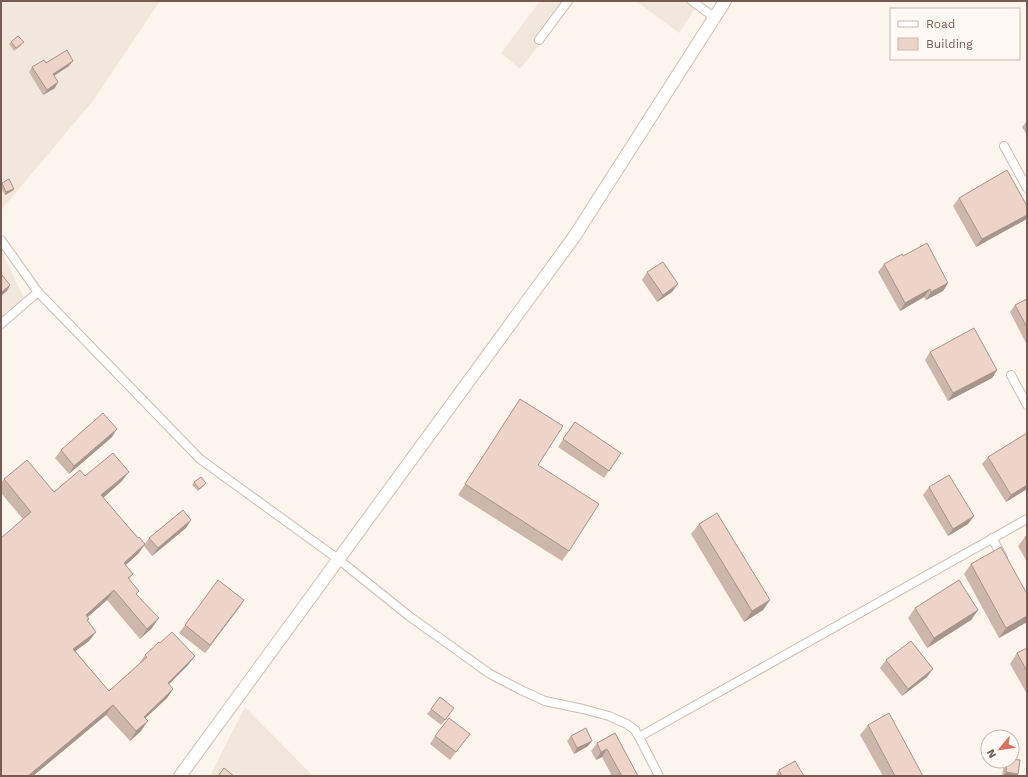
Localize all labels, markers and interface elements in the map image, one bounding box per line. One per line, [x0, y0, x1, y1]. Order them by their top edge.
legend [890, 8, 1020, 60]
text: Road [926, 17, 955, 31]
text: Building [926, 37, 973, 51]
north arrow [980, 729, 1020, 769]
text: N [984, 747, 999, 760]

